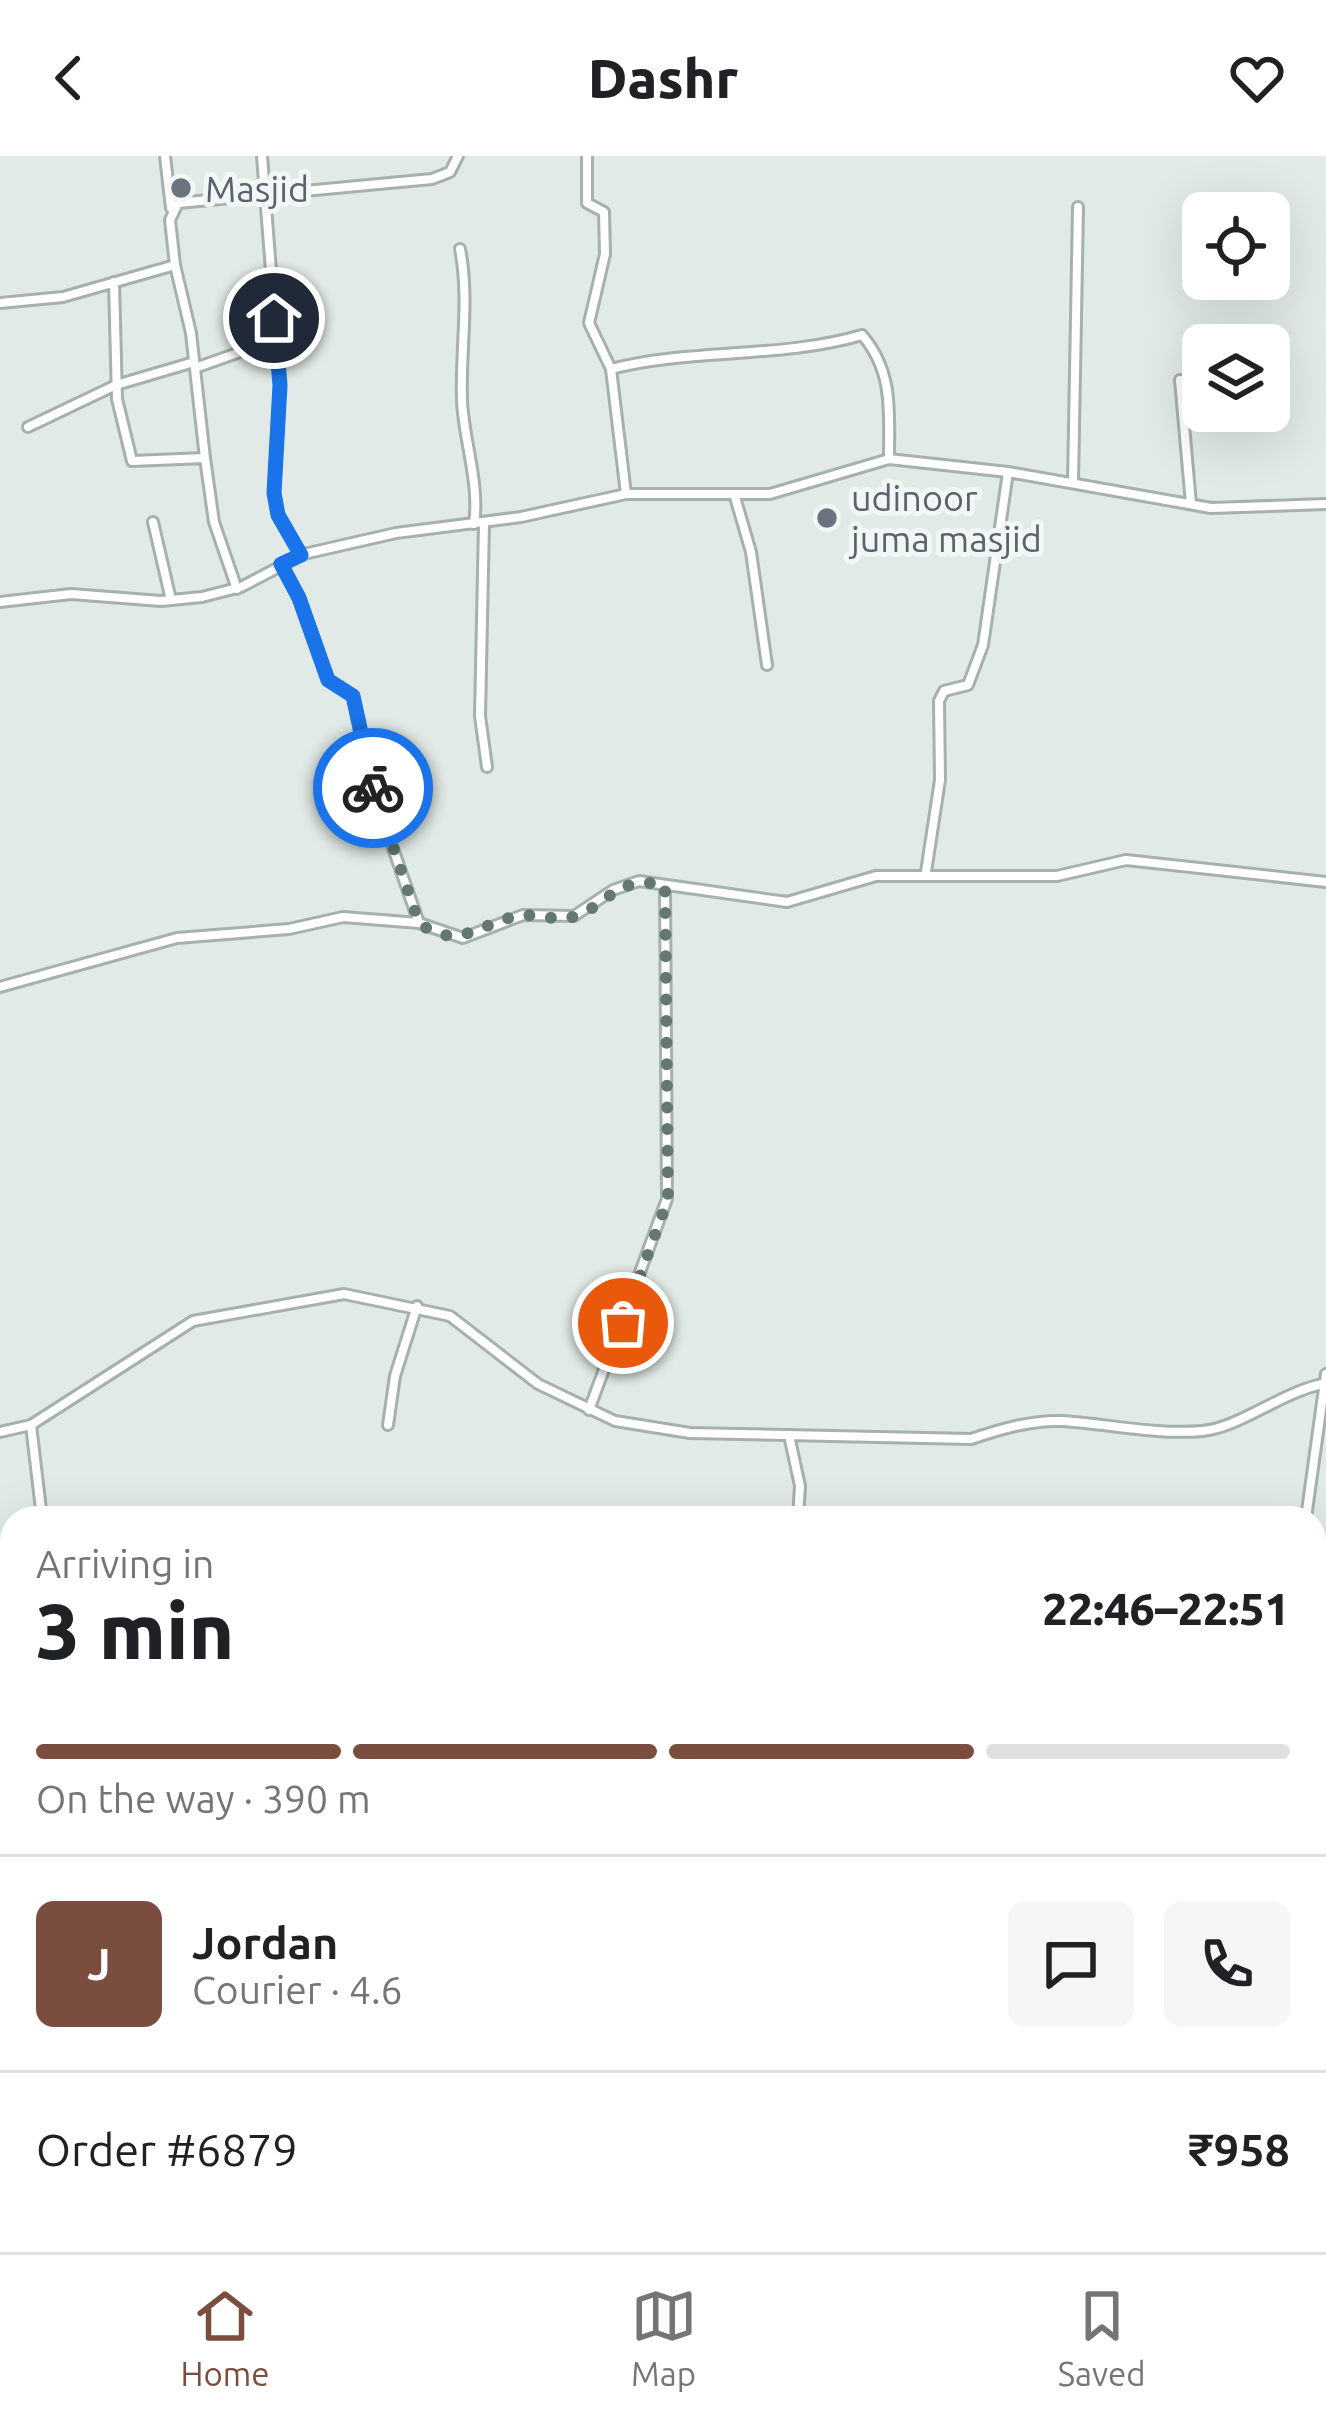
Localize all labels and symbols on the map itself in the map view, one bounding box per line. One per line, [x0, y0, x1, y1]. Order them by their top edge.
place label: Masjid [205, 168, 309, 209]
marker: Masjid [168, 175, 194, 201]
pin [223, 267, 325, 369]
place label: udinoor juma masjid [848, 477, 1042, 559]
marker: udinoor juma masjid [814, 505, 840, 531]
courier [313, 728, 433, 848]
pin [572, 1272, 674, 1374]

